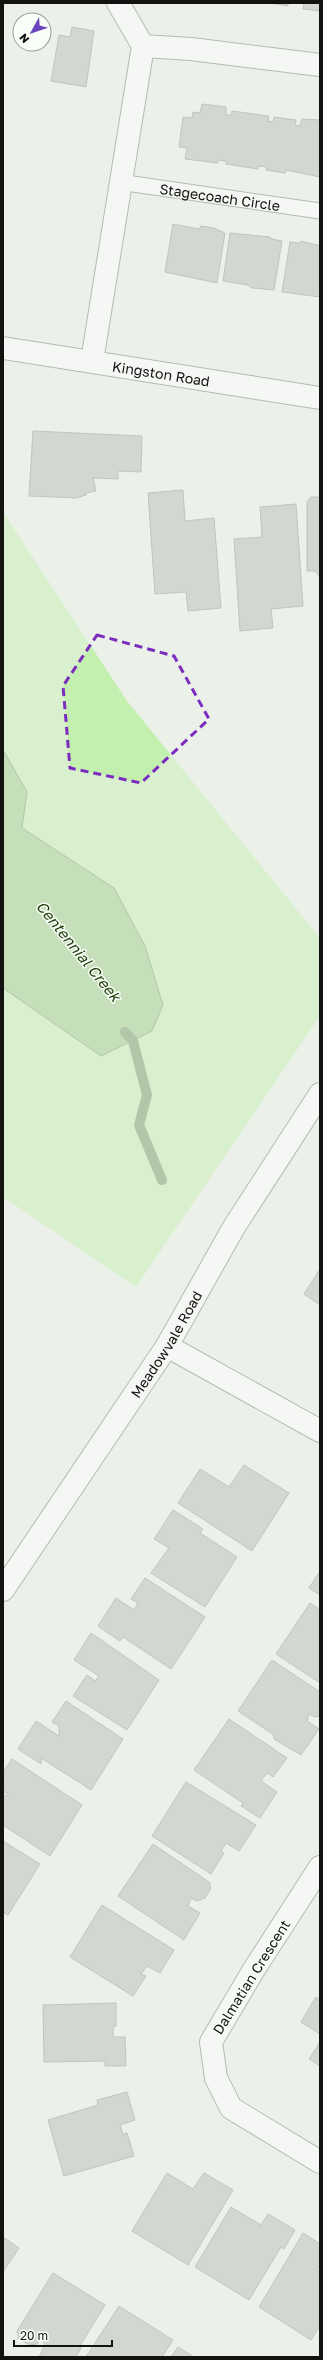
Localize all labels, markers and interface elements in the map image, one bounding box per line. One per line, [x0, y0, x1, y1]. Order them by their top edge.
north arrow [12, 12, 52, 52]
text: N [16, 31, 32, 46]
street label: Stagecoach Circle [159, 179, 281, 214]
street label: Kingston Road [111, 357, 211, 389]
water label: Centennial Creek [33, 897, 126, 1006]
street label: Meadowvale Road [126, 1288, 205, 1401]
street label: Dalmatian Crescent [209, 1917, 293, 2037]
scale bar [14, 2322, 112, 2348]
text: 20 m [20, 2328, 48, 2343]

